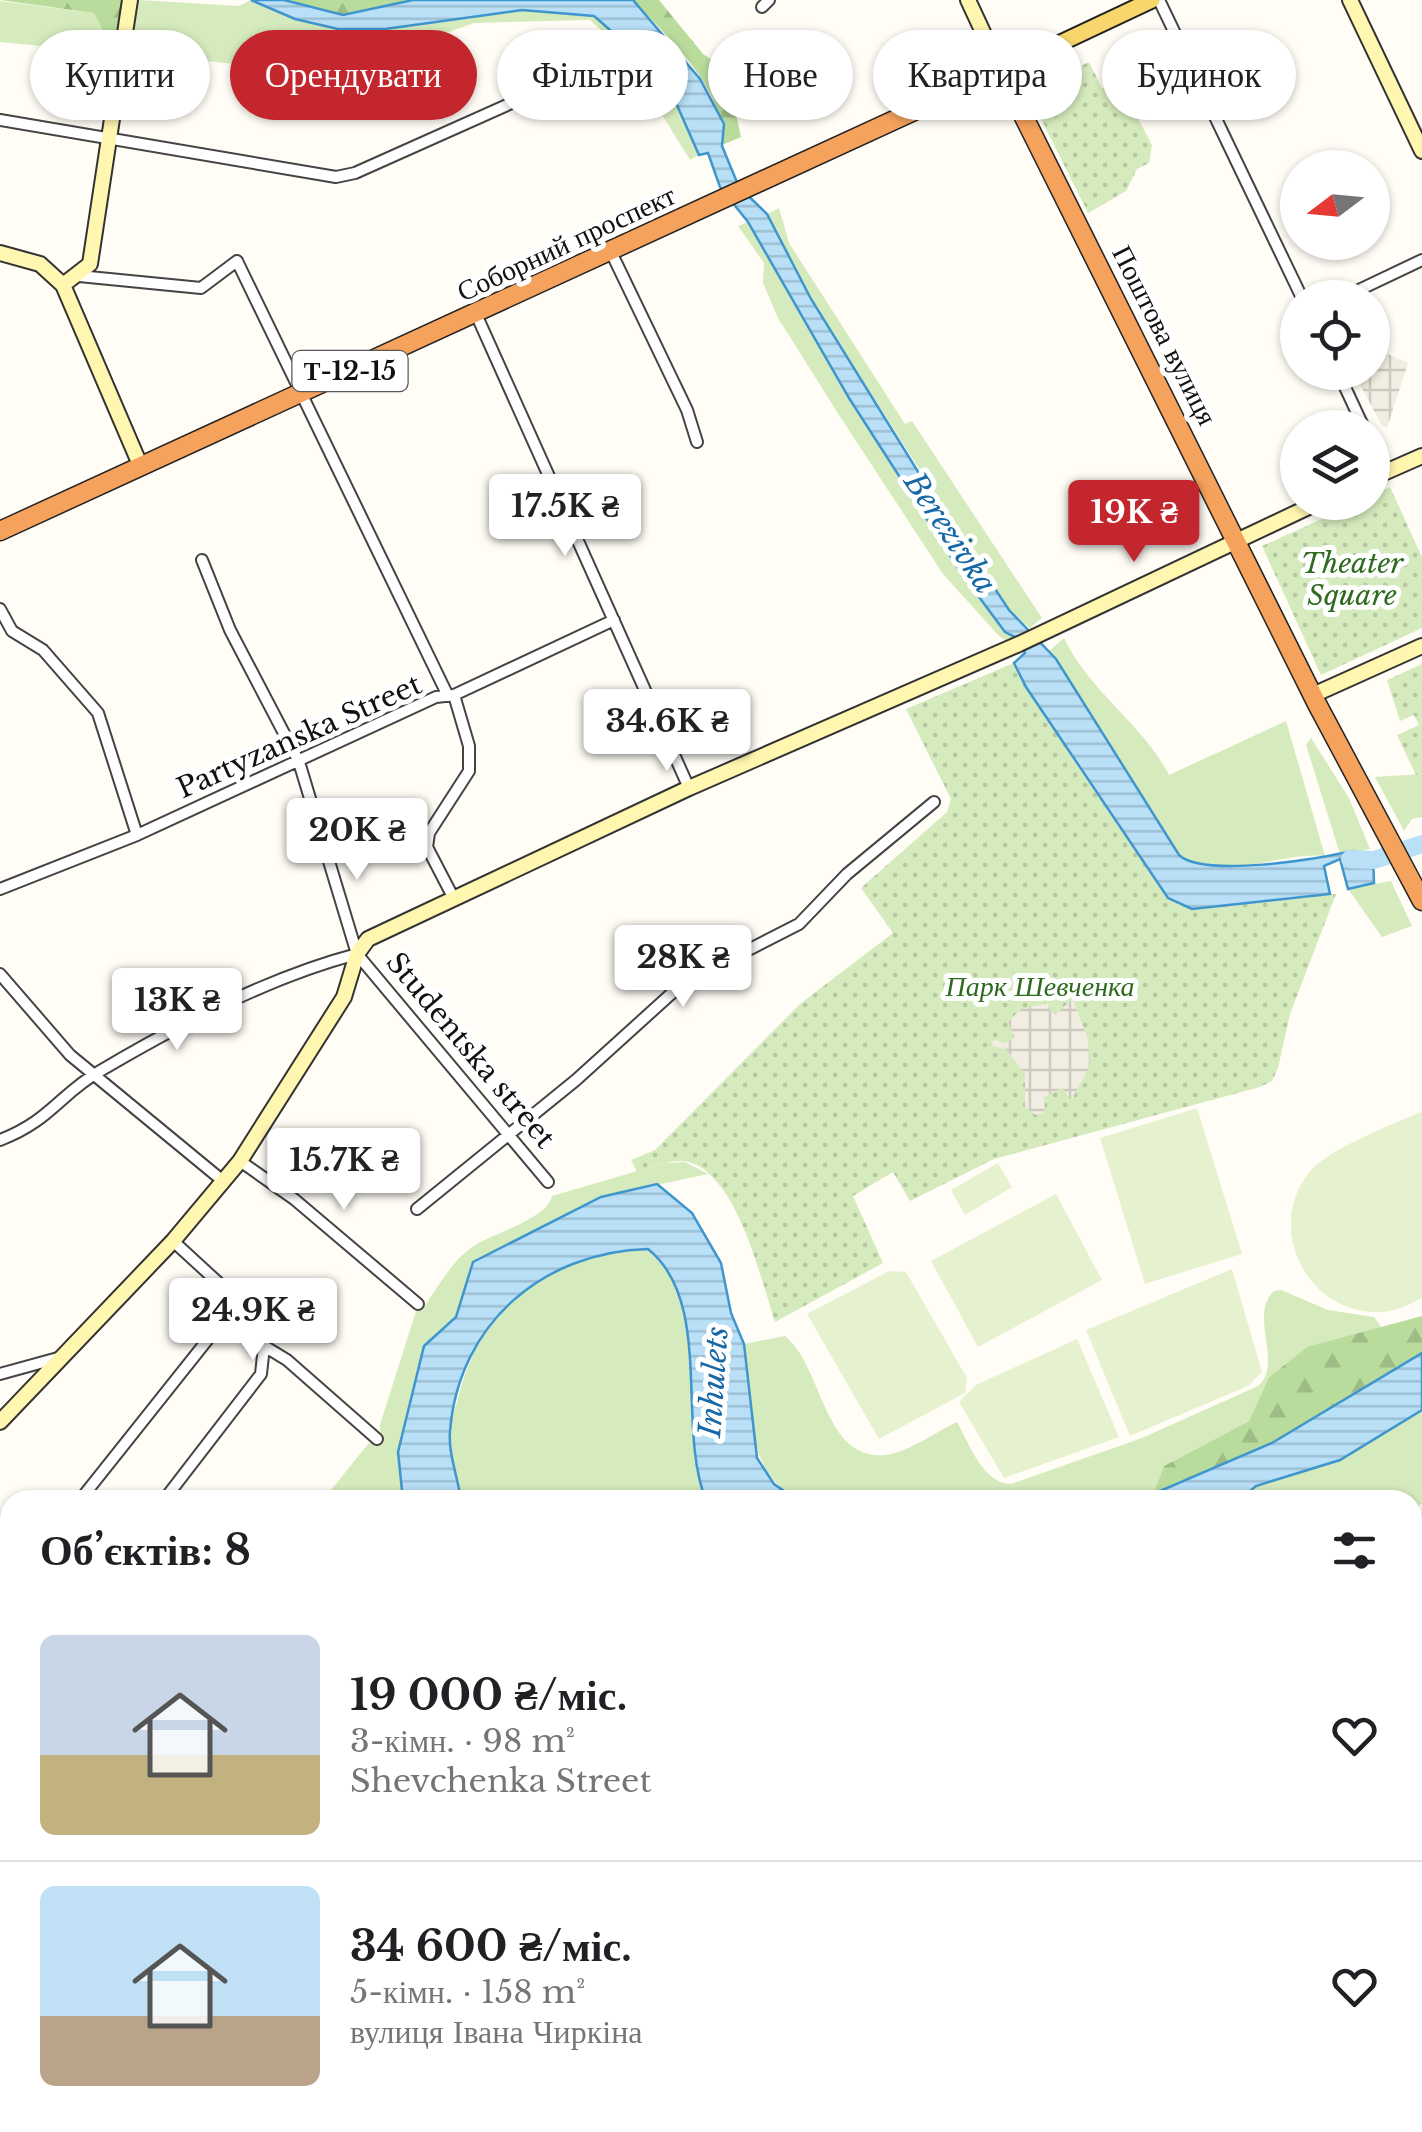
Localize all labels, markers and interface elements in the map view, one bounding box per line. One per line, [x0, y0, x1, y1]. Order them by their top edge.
chip: Купити [30, 30, 210, 120]
chip: Орендувати [230, 30, 477, 120]
chip: Фільтри [497, 30, 688, 120]
chip: Нове [708, 30, 853, 120]
chip: Квартира [873, 30, 1082, 120]
chip: Будинок [1102, 30, 1296, 120]
north arrow [1280, 150, 1390, 260]
map controls [1280, 150, 1390, 520]
street label: Соборний проспект [451, 178, 681, 309]
street label: Поштова вулиця [1104, 240, 1225, 431]
button: locate [1280, 280, 1390, 390]
road number: Т-12-15 [292, 351, 408, 391]
button: layers [1280, 410, 1390, 520]
water label: Berezivka [896, 464, 1004, 600]
pin: 17.5K ₴ [473, 474, 657, 559]
pin: 19K ₴ [1064, 480, 1204, 565]
text: 17.5K ₴ [511, 486, 619, 526]
text: 19K ₴ [1090, 492, 1178, 532]
park label: Theater Square [1301, 546, 1404, 613]
street label: Partyzanska Street [171, 667, 427, 806]
pin: 34.6K ₴ [575, 689, 759, 774]
text: 34.6K ₴ [606, 701, 728, 741]
pin: 20K ₴ [287, 798, 427, 883]
text: 20K ₴ [309, 810, 405, 850]
pin: 28K ₴ [613, 925, 753, 1010]
text: 28K ₴ [636, 937, 730, 977]
street label: Studentska street [379, 945, 563, 1155]
pin: 13K ₴ [107, 968, 247, 1053]
park label: Парк Шевченка [945, 969, 1134, 1004]
text: 13K ₴ [134, 980, 220, 1020]
pin: 15.7K ₴ [252, 1128, 436, 1213]
text: 15.7K ₴ [289, 1140, 399, 1180]
pin: 24.9K ₴ [161, 1278, 345, 1363]
text: 24.9K ₴ [191, 1290, 315, 1330]
water label: Inhulets [691, 1325, 736, 1440]
icon: filters [1327, 1523, 1382, 1578]
text: Об’єктів: 8 [40, 1524, 251, 1576]
text: 19 000 ₴/міс. [350, 1669, 627, 1721]
icon: home [120, 1675, 240, 1795]
icon: heart [1327, 1708, 1382, 1763]
text: 3-кімн. · 98 m² [350, 1721, 575, 1761]
text: Shevchenka Street [350, 1761, 651, 1801]
text: 34 600 ₴/міс. [350, 1920, 632, 1972]
icon: home [120, 1926, 240, 2046]
icon: heart [1327, 1959, 1382, 2014]
text: 5-кімн. · 158 m² [350, 1972, 585, 2012]
text: вулиця Івана Чиркіна [350, 2012, 642, 2052]

